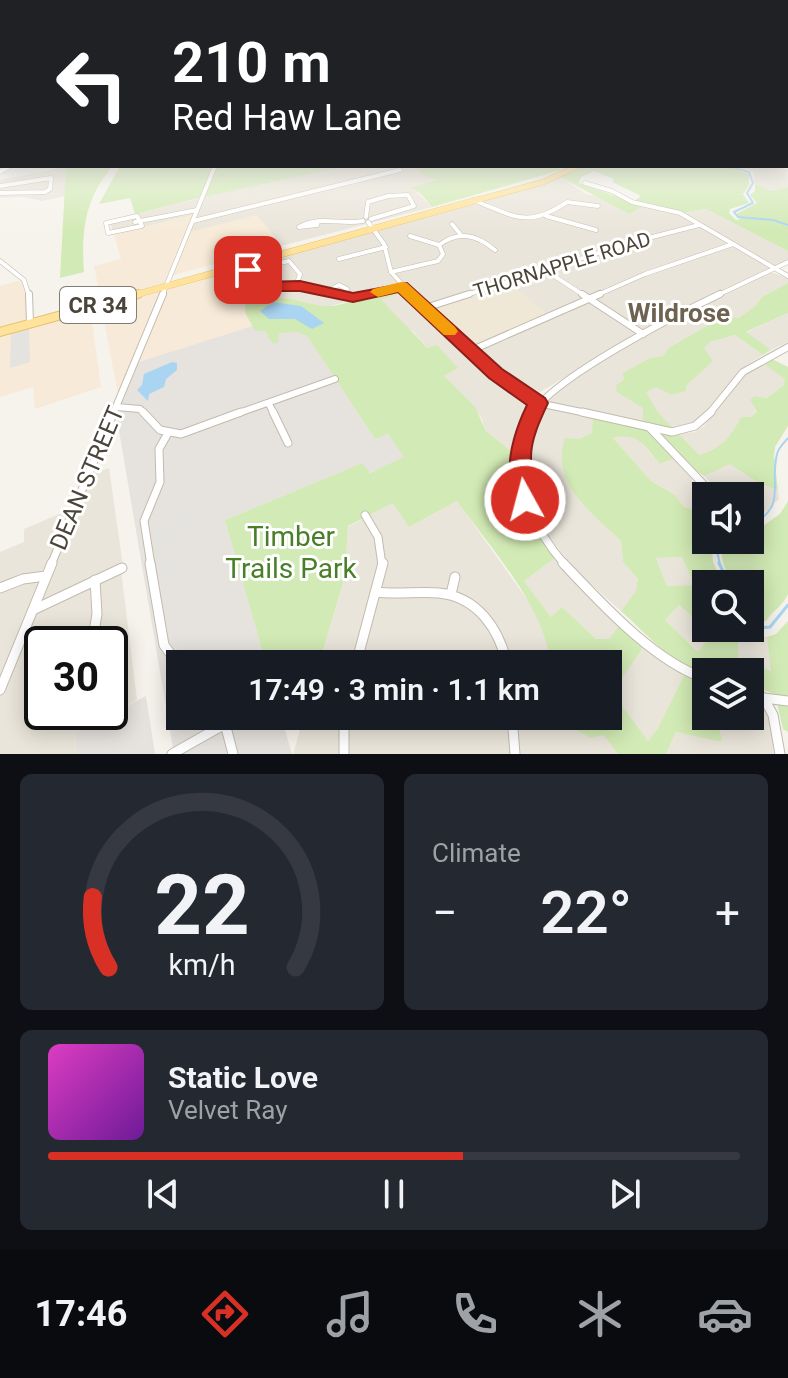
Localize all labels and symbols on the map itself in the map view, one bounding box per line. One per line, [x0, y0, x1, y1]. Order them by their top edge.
street label: THORNAPPLE ROAD [470, 227, 654, 303]
pin [214, 236, 282, 304]
road number: CR 34 [60, 287, 136, 323]
district label: Wildrose [628, 298, 730, 328]
street label: DEAN STREET [44, 402, 130, 554]
position arrow [483, 458, 567, 542]
park label: Timber Trails Park [225, 520, 357, 585]
speed limit sign: 30 [24, 626, 128, 730]

